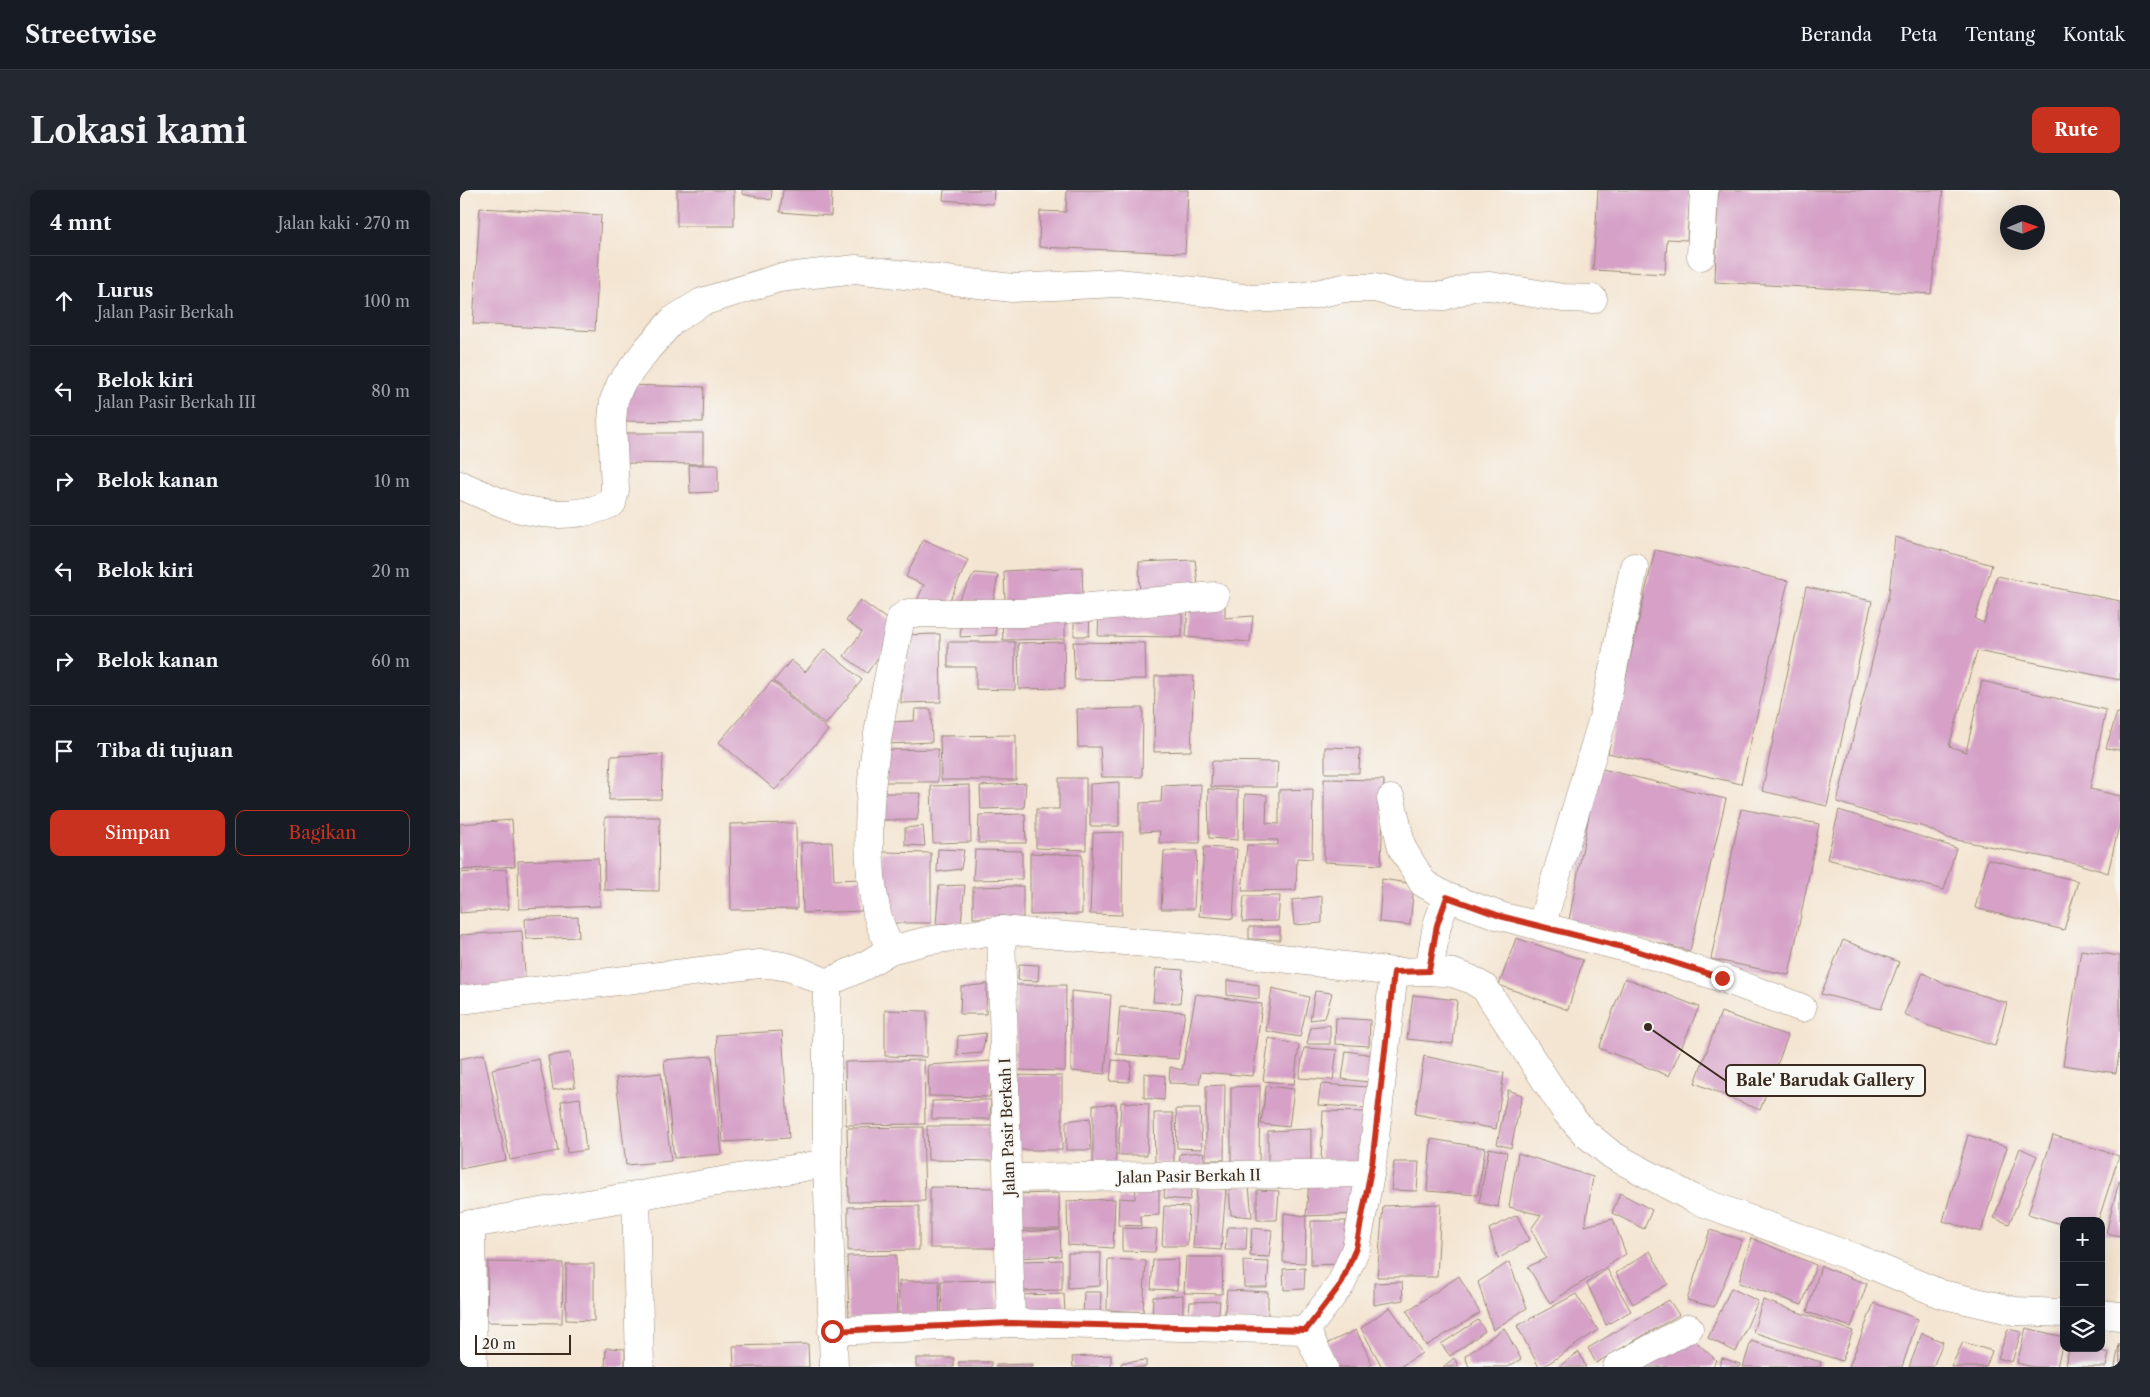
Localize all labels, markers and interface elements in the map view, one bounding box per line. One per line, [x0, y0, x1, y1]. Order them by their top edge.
text: Streetwise [25, 20, 157, 49]
text: Beranda [1801, 24, 1872, 46]
text: Peta [1900, 24, 1937, 46]
text: Tentang [1965, 24, 2035, 46]
text: Kontak [2063, 24, 2125, 46]
button: Rute [2032, 107, 2120, 153]
text: Lokasi kami [30, 109, 247, 152]
north arrow [2000, 205, 2045, 250]
text: 4 mnt [50, 210, 111, 235]
text: Jalan kaki · 270 m [278, 213, 410, 233]
text: Lurus [97, 279, 153, 302]
icon: ahead [50, 287, 78, 315]
text: 100 m [364, 291, 410, 311]
text: Jalan Pasir Berkah [97, 302, 234, 322]
text: Belok kiri [97, 369, 194, 392]
icon: left [50, 377, 78, 405]
text: 80 m [371, 381, 410, 401]
text: Jalan Pasir Berkah III [97, 392, 256, 412]
icon: right [50, 467, 78, 495]
text: Belok kanan [97, 469, 219, 492]
text: 10 m [374, 471, 410, 491]
icon: left [50, 557, 78, 585]
text: Belok kiri [97, 559, 194, 582]
text: 20 m [371, 561, 410, 581]
icon: right [50, 647, 78, 675]
text: Belok kanan [97, 649, 219, 672]
text: 60 m [371, 651, 410, 671]
icon: arrive [50, 737, 78, 765]
text: Tiba di tujuan [97, 739, 233, 762]
button: Simpan [50, 810, 225, 856]
button: Bagikan [235, 810, 410, 856]
route end [1711, 967, 1734, 990]
street label: Jalan Pasir Berkah I [995, 1058, 1019, 1198]
callout: Bale' Barudak Gallery [1726, 1065, 1925, 1096]
text: Bale' Barudak Gallery [1736, 1070, 1915, 1090]
street label: Jalan Pasir Berkah II [1115, 1165, 1261, 1187]
map controls [2060, 1217, 2105, 1352]
button: + [2060, 1217, 2105, 1262]
button: − [2060, 1262, 2105, 1307]
button: layers [2060, 1307, 2105, 1352]
route start [821, 1320, 844, 1343]
scale bar [475, 1332, 571, 1355]
text: 20 m [482, 1335, 516, 1353]

